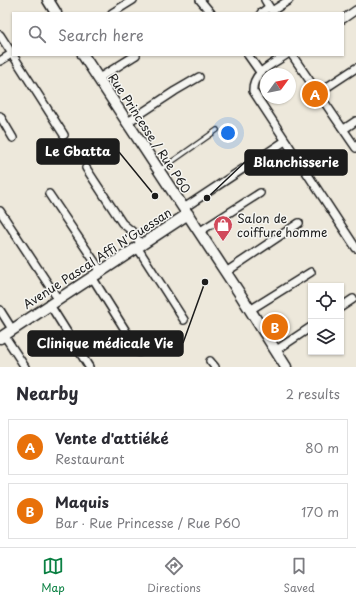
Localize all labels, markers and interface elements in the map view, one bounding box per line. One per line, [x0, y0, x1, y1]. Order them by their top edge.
search box [12, 12, 344, 56]
icon: search [26, 23, 48, 45]
text: Search here [58, 23, 144, 46]
north arrow [260, 68, 296, 104]
street label: Rue Princesse / Rue P60 [104, 70, 196, 197]
pin: A [302, 79, 328, 109]
your location [218, 123, 238, 143]
callout: Le Gbatta [37, 139, 119, 164]
text: Le Gbatta [45, 141, 111, 160]
callout: Blanchisserie [245, 150, 347, 175]
text: Blanchisserie [253, 152, 339, 171]
street label: Avenue Pascal Affi N'Guessan [19, 203, 175, 313]
place label: Salon de coiffure homme [237, 209, 327, 241]
shop icon: Salon de coiffure homme [212, 214, 234, 242]
map controls [308, 283, 344, 355]
button: locate [308, 283, 344, 319]
pin: B [262, 312, 288, 342]
button: layers [308, 319, 344, 355]
callout: Clinique médicale Vie [28, 331, 183, 356]
text: Clinique médicale Vie [37, 333, 174, 352]
text: Nearby [16, 380, 78, 406]
text: 2 results [286, 384, 340, 403]
text: Vente d'attiéké [55, 426, 169, 449]
text: A [25, 438, 35, 457]
text: 80 m [305, 438, 339, 457]
text: Restaurant [55, 449, 125, 468]
text: Maquis [55, 490, 109, 513]
text: B [26, 502, 34, 521]
text: 170 m [301, 502, 339, 521]
text: Bar · Rue Princesse / Rue P60 [55, 513, 241, 532]
tab: Map [41, 555, 65, 596]
tab: Directions [147, 555, 201, 596]
tab: Saved [283, 555, 315, 596]

